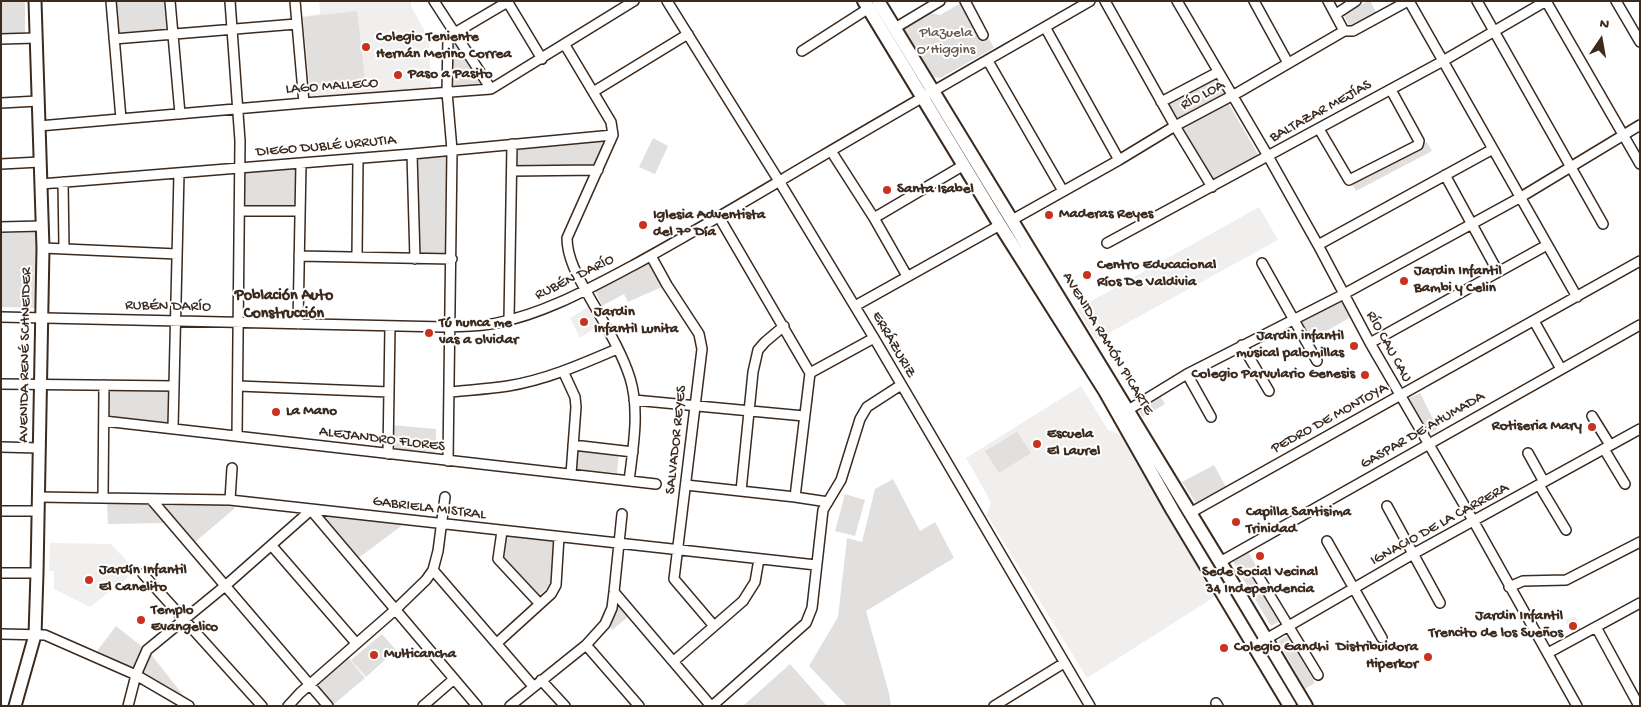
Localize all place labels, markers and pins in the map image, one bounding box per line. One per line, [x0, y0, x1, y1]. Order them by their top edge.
place label: Colegio Teniente Hernán Merino Correa [376, 29, 512, 64]
marker: Colegio Teniente Hernán Merino Correa [360, 41, 372, 53]
place label: Paso a Pasito [408, 66, 493, 84]
marker: Paso a Pasito [392, 69, 404, 81]
place label: Santa Isabel [897, 181, 974, 199]
marker: Santa Isabel [881, 184, 893, 196]
place label: Maderas Reyes [1059, 206, 1153, 224]
place label: Iglesia Adventista del 7° Día [653, 207, 765, 242]
marker: Maderas Reyes [1043, 209, 1055, 221]
marker: Iglesia Adventista del 7° Día [637, 219, 649, 231]
place label: Centro Educacional Ríos De Valdivia [1097, 257, 1216, 292]
place label: Jardin Infantil Bambi y Celin [1414, 263, 1502, 298]
marker: Centro Educacional Ríos De Valdivia [1081, 269, 1093, 281]
marker: Jardin Infantil Bambi y Celin [1398, 275, 1410, 287]
place label: Jardin Infantil Lunita [594, 304, 678, 339]
place label: Tú nunca me vas a olvidar [439, 315, 518, 350]
marker: Jardin Infantil Lunita [578, 316, 590, 328]
marker: Tú nunca me vas a olvidar [423, 327, 435, 339]
place label: Jardin infantil musical palomillas [1236, 328, 1344, 363]
marker: Jardin infantil musical palomillas [1348, 340, 1360, 352]
place label: Colegio Parvulario Genesis [1191, 366, 1355, 384]
marker: Colegio Parvulario Genesis [1359, 369, 1371, 381]
place label: La Mano [286, 403, 337, 421]
marker: La Mano [270, 406, 282, 418]
place label: Rotiseria Mary [1492, 418, 1582, 436]
marker: Rotiseria Mary [1586, 421, 1598, 433]
place label: Escuela El Laurel [1047, 426, 1100, 461]
marker: Escuela El Laurel [1031, 438, 1043, 450]
place label: Capilla Santisima Trinidad [1246, 504, 1351, 539]
marker: Capilla Santisima Trinidad [1230, 516, 1242, 528]
marker: Sede Social Vecinal 34 Independencia [1254, 550, 1266, 562]
place label: Jardín Infantil El Canelito [99, 562, 187, 597]
place label: Sede Social Vecinal 34 Independencia [1202, 564, 1318, 599]
marker: Jardín Infantil El Canelito [83, 574, 95, 586]
place label: Templo Evangelico [151, 602, 218, 637]
place label: Jardin Infantil Trencito de los Sueños [1429, 608, 1563, 643]
marker: Templo Evangelico [135, 614, 147, 626]
marker: Jardin Infantil Trencito de los Sueños [1567, 620, 1579, 632]
place label: Colegio Gandhi [1234, 639, 1329, 657]
place label: Distribuidora Hiperkor [1336, 639, 1418, 674]
marker: Colegio Gandhi [1218, 642, 1230, 654]
place label: Multicancha [384, 646, 456, 664]
marker: Multicancha [368, 649, 380, 661]
marker: Distribuidora Hiperkor [1422, 651, 1434, 663]

